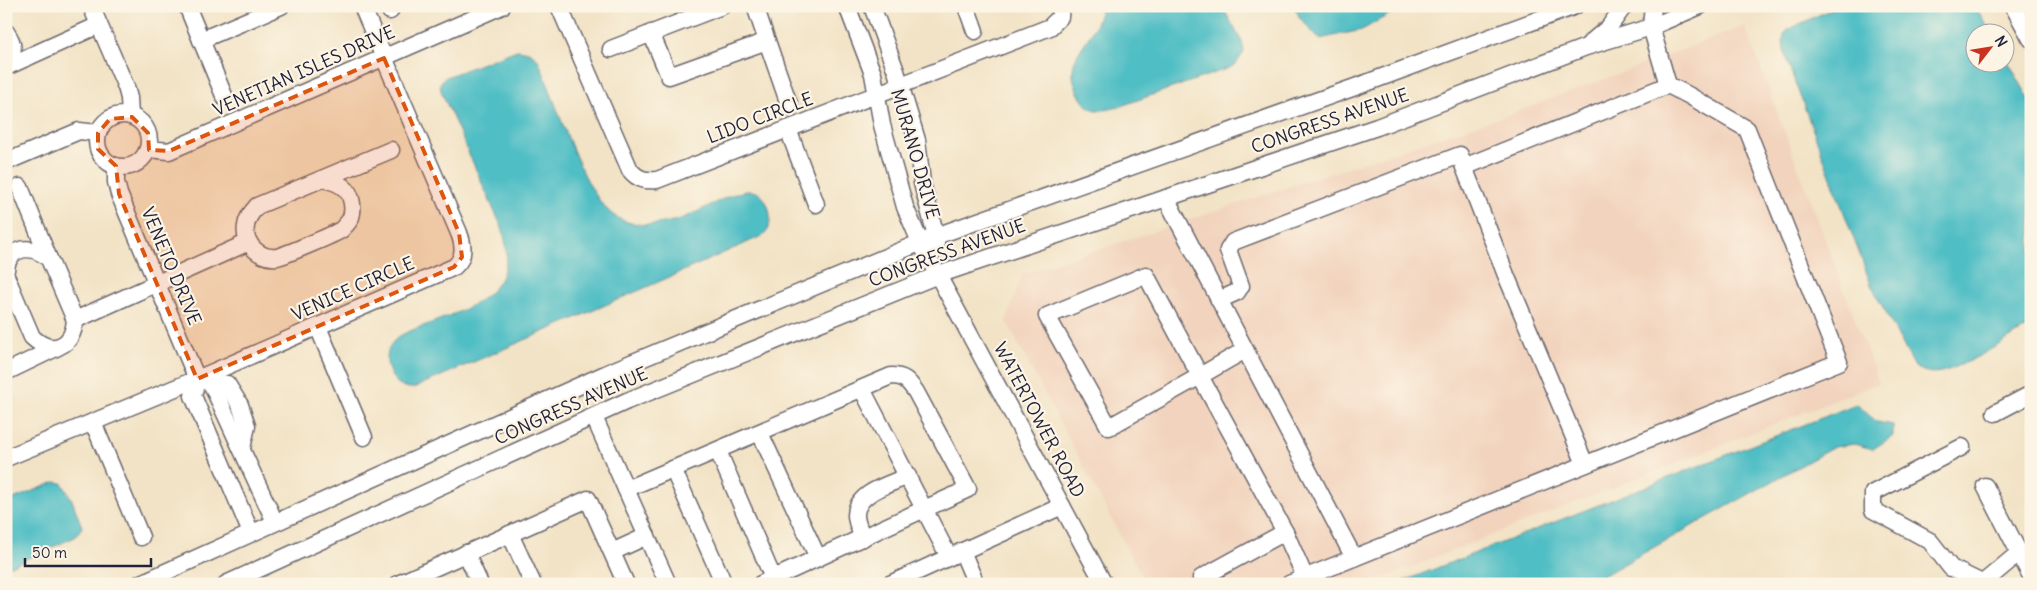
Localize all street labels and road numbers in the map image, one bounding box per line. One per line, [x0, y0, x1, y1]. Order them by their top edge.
street label: VENETIAN ISLES DRIVE [209, 20, 398, 121]
street label: CONGRESS AVENUE [1248, 83, 1412, 158]
street label: MURANO DRIVE [886, 86, 945, 222]
street label: LIDO CIRCLE [703, 87, 816, 148]
street label: VENETO DRIVE [136, 203, 207, 328]
street label: CONGRESS AVENUE [865, 213, 1028, 292]
street label: VENICE CIRCLE [288, 251, 418, 326]
street label: WATERTOWER ROAD [989, 338, 1090, 501]
street label: CONGRESS AVENUE [491, 361, 651, 450]

